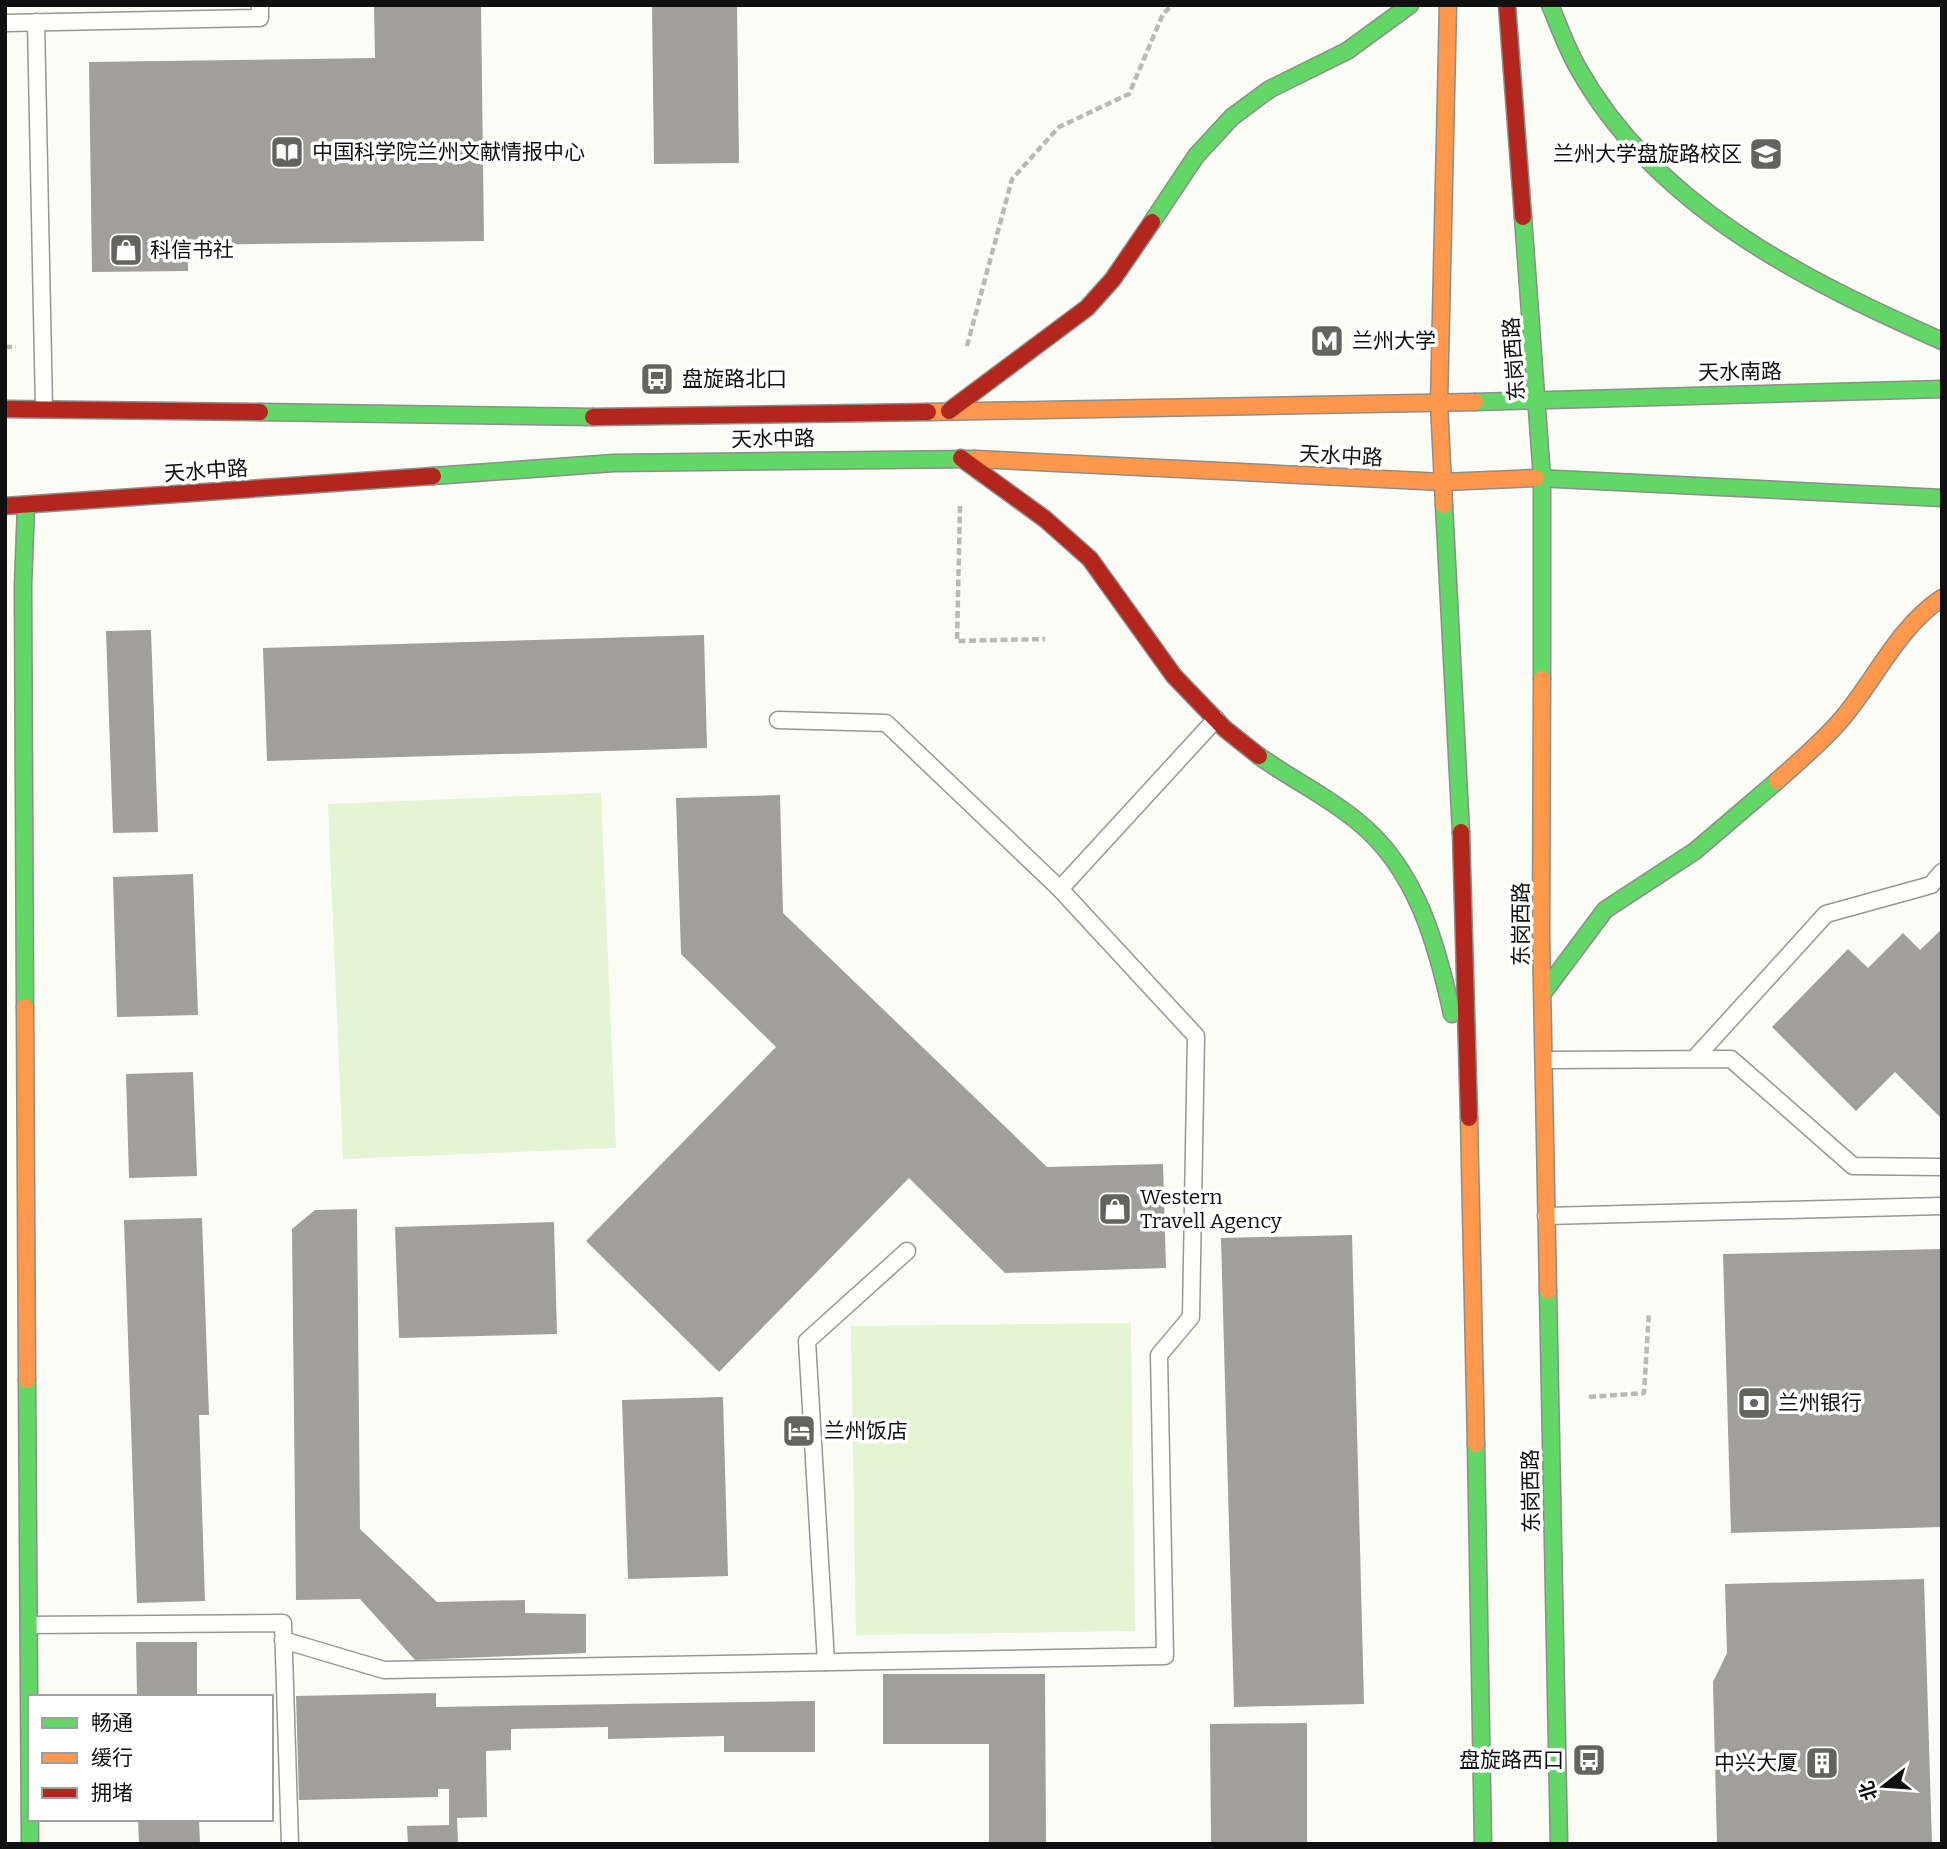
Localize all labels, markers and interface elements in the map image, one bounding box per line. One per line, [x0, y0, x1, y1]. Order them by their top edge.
library icon: 中国科学院兰州文献情报中心 [268, 133, 306, 171]
school or university icon: 兰州大学盘旋路校区 [1747, 135, 1785, 173]
place label: 中国科学院兰州文献情报中心 [312, 139, 585, 165]
place label: 兰州大学盘旋路校区 [1553, 141, 1742, 167]
shop icon: 科信书社 [107, 231, 145, 269]
place label: 科信书社 [150, 237, 234, 263]
street label: 东岗西路 [1498, 316, 1530, 402]
metro station icon: 兰州大学 [1308, 322, 1346, 360]
place label: 兰州大学 [1352, 328, 1436, 354]
street label: 天水南路 [1698, 358, 1782, 386]
bus stop icon: 盘旋路北口 [638, 360, 676, 398]
place label: 盘旋路北口 [682, 366, 787, 392]
street label: 天水中路 [731, 425, 815, 453]
street label: 天水中路 [1298, 441, 1384, 471]
street label: 天水中路 [163, 455, 249, 487]
street label: 东岗西路 [1508, 882, 1534, 966]
place label: Western Travell Agency [1140, 1184, 1283, 1234]
shop icon: Western Travell Agency [1096, 1190, 1134, 1228]
bank icon: 兰州银行 [1735, 1384, 1773, 1422]
place label: 兰州银行 [1778, 1390, 1862, 1416]
hotel icon: 兰州饭店 [780, 1412, 818, 1450]
place label: 兰州饭店 [824, 1418, 908, 1444]
street label: 东岗西路 [1517, 1449, 1545, 1533]
legend [28, 1695, 273, 1821]
text: 畅通 [91, 1710, 133, 1736]
bus stop icon: 盘旋路西口 [1570, 1741, 1608, 1779]
building icon: 中兴大厦 [1803, 1744, 1841, 1782]
text: 缓行 [91, 1745, 133, 1771]
place label: 盘旋路西口 [1459, 1747, 1564, 1773]
place label: 中兴大厦 [1714, 1750, 1798, 1776]
north arrow [1849, 1751, 1919, 1821]
text: 北 [1854, 1778, 1882, 1803]
text: 拥堵 [91, 1780, 133, 1806]

